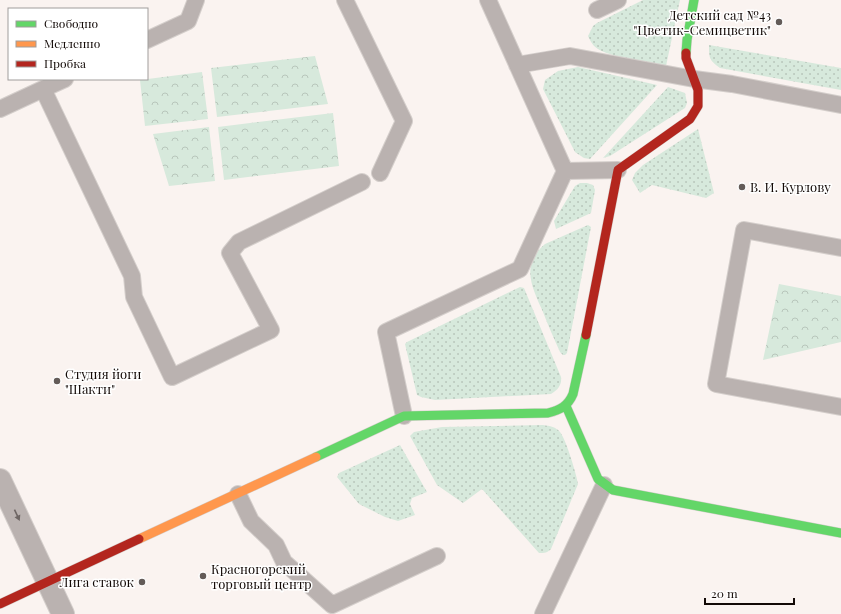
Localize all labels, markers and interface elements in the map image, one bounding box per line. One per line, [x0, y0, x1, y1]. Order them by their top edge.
place label: Детский сад №43 "Цветик-Семицветик" [633, 6, 771, 38]
legend [8, 8, 148, 80]
text: Свободно [44, 15, 99, 31]
marker: Детский сад №43 "Цветик-Семицветик" [774, 17, 784, 27]
text: Медленно [44, 35, 101, 51]
text: Пробка [44, 55, 86, 71]
place label: В. И. Курлову [750, 178, 831, 195]
marker: В. И. Курлову [737, 182, 747, 192]
place label: Студия йоги "Шакти" [65, 365, 141, 397]
marker: Студия йоги "Шакти" [52, 376, 62, 386]
one-way arrow [14, 509, 20, 521]
place label: Красногорский торговый центр [211, 560, 312, 592]
marker: Красногорский торговый центр [198, 571, 208, 581]
place label: Лига ставок [59, 573, 135, 590]
marker: Лига ставок [137, 577, 147, 587]
scale bar [705, 580, 794, 606]
text: 20 m [711, 585, 738, 601]

